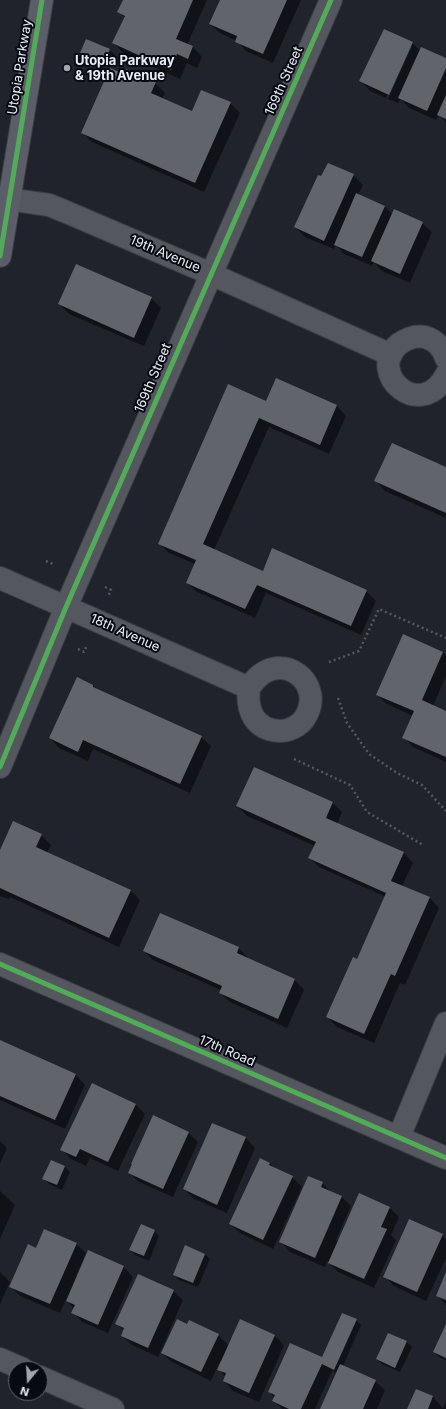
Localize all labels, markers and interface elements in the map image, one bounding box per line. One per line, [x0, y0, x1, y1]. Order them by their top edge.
street label: Utopia Parkway [5, 18, 35, 116]
street label: 169th Street [262, 44, 306, 118]
place label: Utopia Parkway & 19th Avenue [75, 53, 174, 84]
marker: Utopia Parkway & 19th Avenue [62, 63, 72, 73]
street label: 19th Avenue [128, 232, 202, 276]
street label: 169th Street [131, 341, 175, 415]
street label: 18th Avenue [88, 611, 162, 655]
street label: 17th Road [197, 1032, 257, 1070]
north arrow [8, 1361, 48, 1401]
text: N [18, 1384, 31, 1399]

